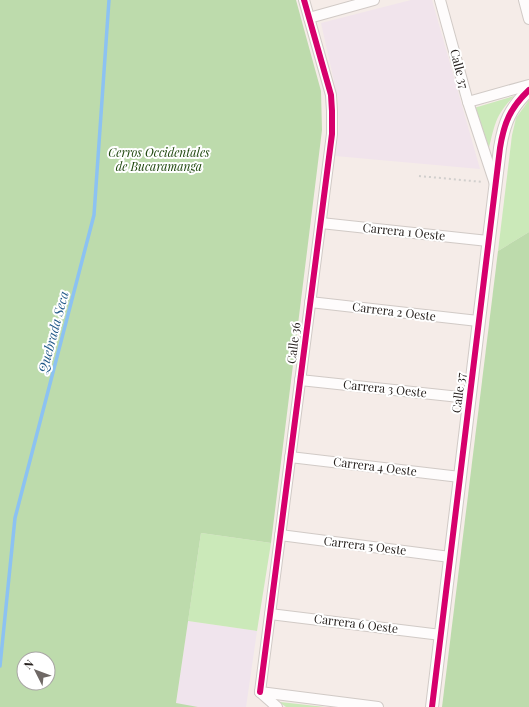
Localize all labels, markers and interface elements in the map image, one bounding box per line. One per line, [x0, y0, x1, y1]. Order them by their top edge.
street label: Calle 37 [447, 47, 473, 90]
park label: Cerros Occidentales de Bucaramanga [108, 144, 210, 174]
street label: Carrera 1 Oeste [362, 219, 446, 243]
water label: Quebrada Seca [33, 289, 72, 376]
street label: Carrera 2 Oeste [351, 298, 437, 324]
street label: Calle 36 [283, 321, 303, 365]
street label: Calle 37 [448, 372, 468, 414]
street label: Carrera 3 Oeste [343, 376, 428, 400]
street label: Carrera 4 Oeste [332, 453, 418, 479]
street label: Carrera 5 Oeste [323, 532, 407, 558]
street label: Carrera 6 Oeste [313, 610, 399, 636]
north arrow [16, 651, 56, 691]
text: N [20, 656, 36, 672]

